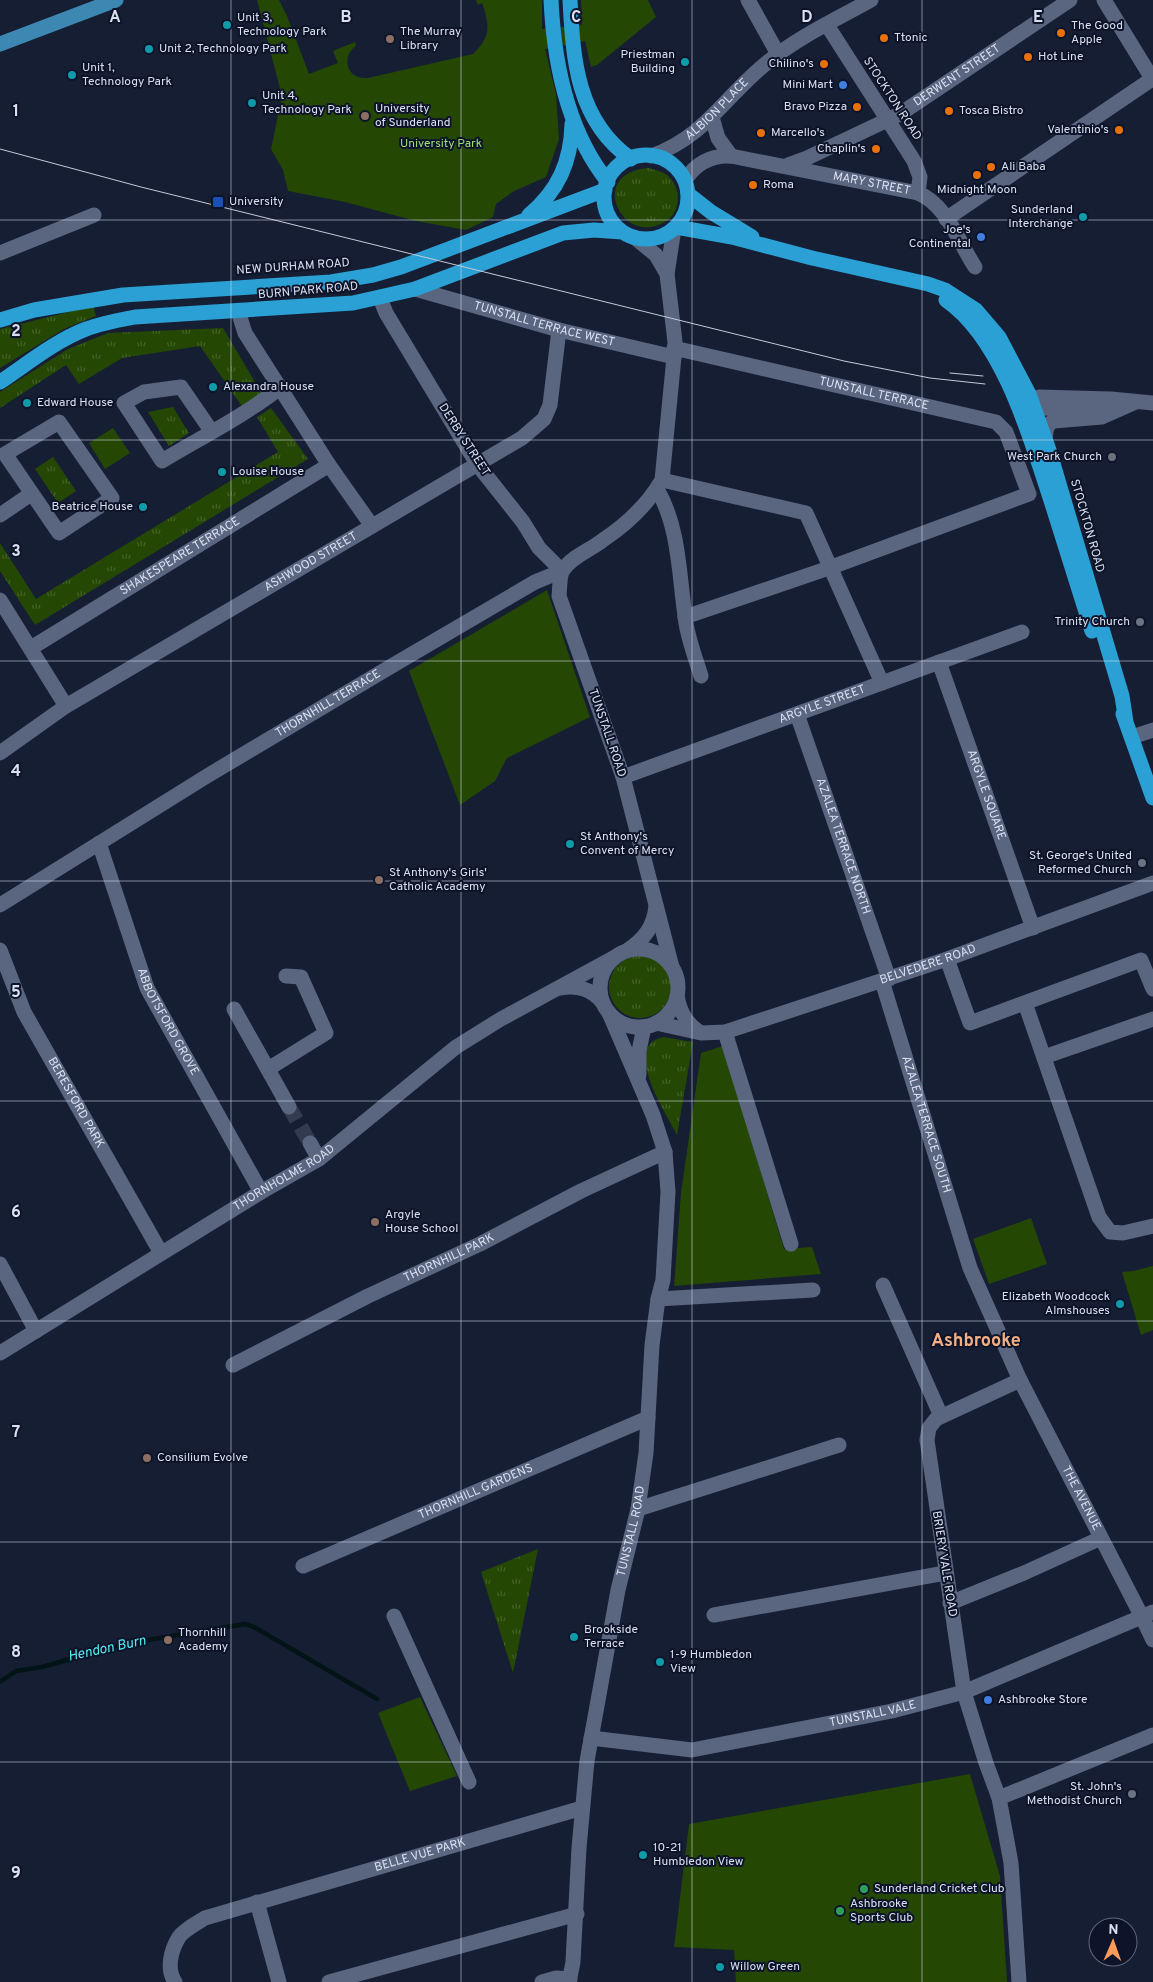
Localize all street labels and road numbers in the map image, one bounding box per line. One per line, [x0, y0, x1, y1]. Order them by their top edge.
street label: DERWENT STREET [911, 41, 1004, 110]
street label: STOCKTON ROAD [859, 54, 925, 144]
street label: ALBION PLACE [682, 75, 752, 144]
street label: MARY STREET [832, 168, 912, 199]
street label: NEW DURHAM ROAD [236, 255, 350, 279]
street label: BURN PARK ROAD [257, 279, 359, 303]
street label: TUNSTALL TERRACE WEST [472, 298, 616, 351]
street label: TUNSTALL TERRACE [817, 374, 930, 414]
street label: DERBY STREET [435, 401, 493, 479]
street label: STOCKTON ROAD [1066, 478, 1108, 574]
street label: SHAKESPEARE TERRACE [117, 513, 243, 599]
street label: ASHWOOD STREET [261, 529, 360, 596]
street label: THORNHILL TERRACE [273, 666, 384, 741]
street label: ARGYLE STREET [777, 682, 868, 728]
street label: TUNSTALL ROAD [584, 687, 630, 779]
street label: ARGYLE SQUARE [963, 748, 1009, 842]
street label: AZALEA TERRACE NORTH [812, 776, 874, 917]
street label: BELVEDERE ROAD [878, 941, 979, 989]
street label: ABBOTSFORD GROVE [133, 966, 202, 1078]
street label: AZALEA TERRACE SOUTH [897, 1054, 955, 1195]
street label: BERESFORD PARK [44, 1055, 108, 1151]
street label: THORNHOLME ROAD [231, 1141, 339, 1215]
street label: THORNHILL PARK [401, 1230, 497, 1286]
street label: THORNHILL GARDENS [416, 1460, 536, 1524]
street label: THE AVENUE [1058, 1463, 1104, 1533]
street label: TUNSTALL ROAD [614, 1485, 649, 1578]
street label: BRIERY VALE ROAD [928, 1510, 960, 1618]
street label: TUNSTALL VALE [828, 1697, 918, 1731]
street label: BELLE VUE PARK [373, 1834, 468, 1876]

